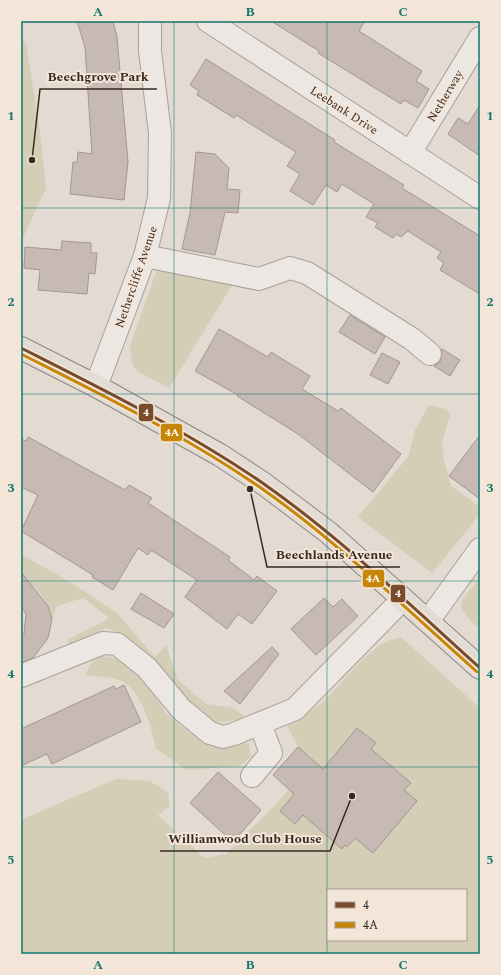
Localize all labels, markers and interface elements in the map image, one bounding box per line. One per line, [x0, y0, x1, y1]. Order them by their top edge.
text: A [93, 2, 103, 22]
text: B [245, 2, 255, 22]
text: C [398, 2, 408, 22]
callout: Beechgrove Park [40, 64, 157, 89]
street label: Netherway [422, 66, 469, 126]
text: Beechgrove Park [47, 67, 149, 87]
street label: Leebank Drive [306, 81, 382, 140]
text: 1 [7, 106, 15, 126]
text: 1 [486, 106, 494, 126]
street label: Nethercliffe Avenue [110, 223, 163, 331]
text: 2 [7, 292, 15, 312]
text: 2 [486, 292, 494, 312]
line badge: 4 [138, 403, 154, 422]
text: 4 [143, 404, 150, 421]
line badge: 4A [160, 423, 183, 442]
text: 4A [165, 424, 180, 441]
text: 3 [7, 478, 15, 498]
text: 3 [486, 478, 494, 498]
callout: Beechlands Avenue [267, 542, 400, 567]
text: Beechlands Avenue [276, 545, 392, 565]
line badge: 4A [362, 569, 385, 588]
text: 4A [366, 570, 381, 587]
line badge: 4 [390, 584, 406, 603]
text: 4 [395, 585, 402, 602]
text: 4 [7, 664, 15, 684]
text: 4 [486, 664, 494, 684]
callout: Williamwood Club House [160, 826, 330, 851]
text: Williamwood Club House [168, 829, 322, 849]
text: 5 [7, 850, 15, 870]
text: 5 [486, 850, 494, 870]
legend [327, 889, 467, 941]
text: 4 [363, 896, 369, 915]
text: 4A [363, 916, 378, 935]
text: A [93, 955, 103, 975]
text: B [245, 955, 255, 975]
text: C [398, 955, 408, 975]

